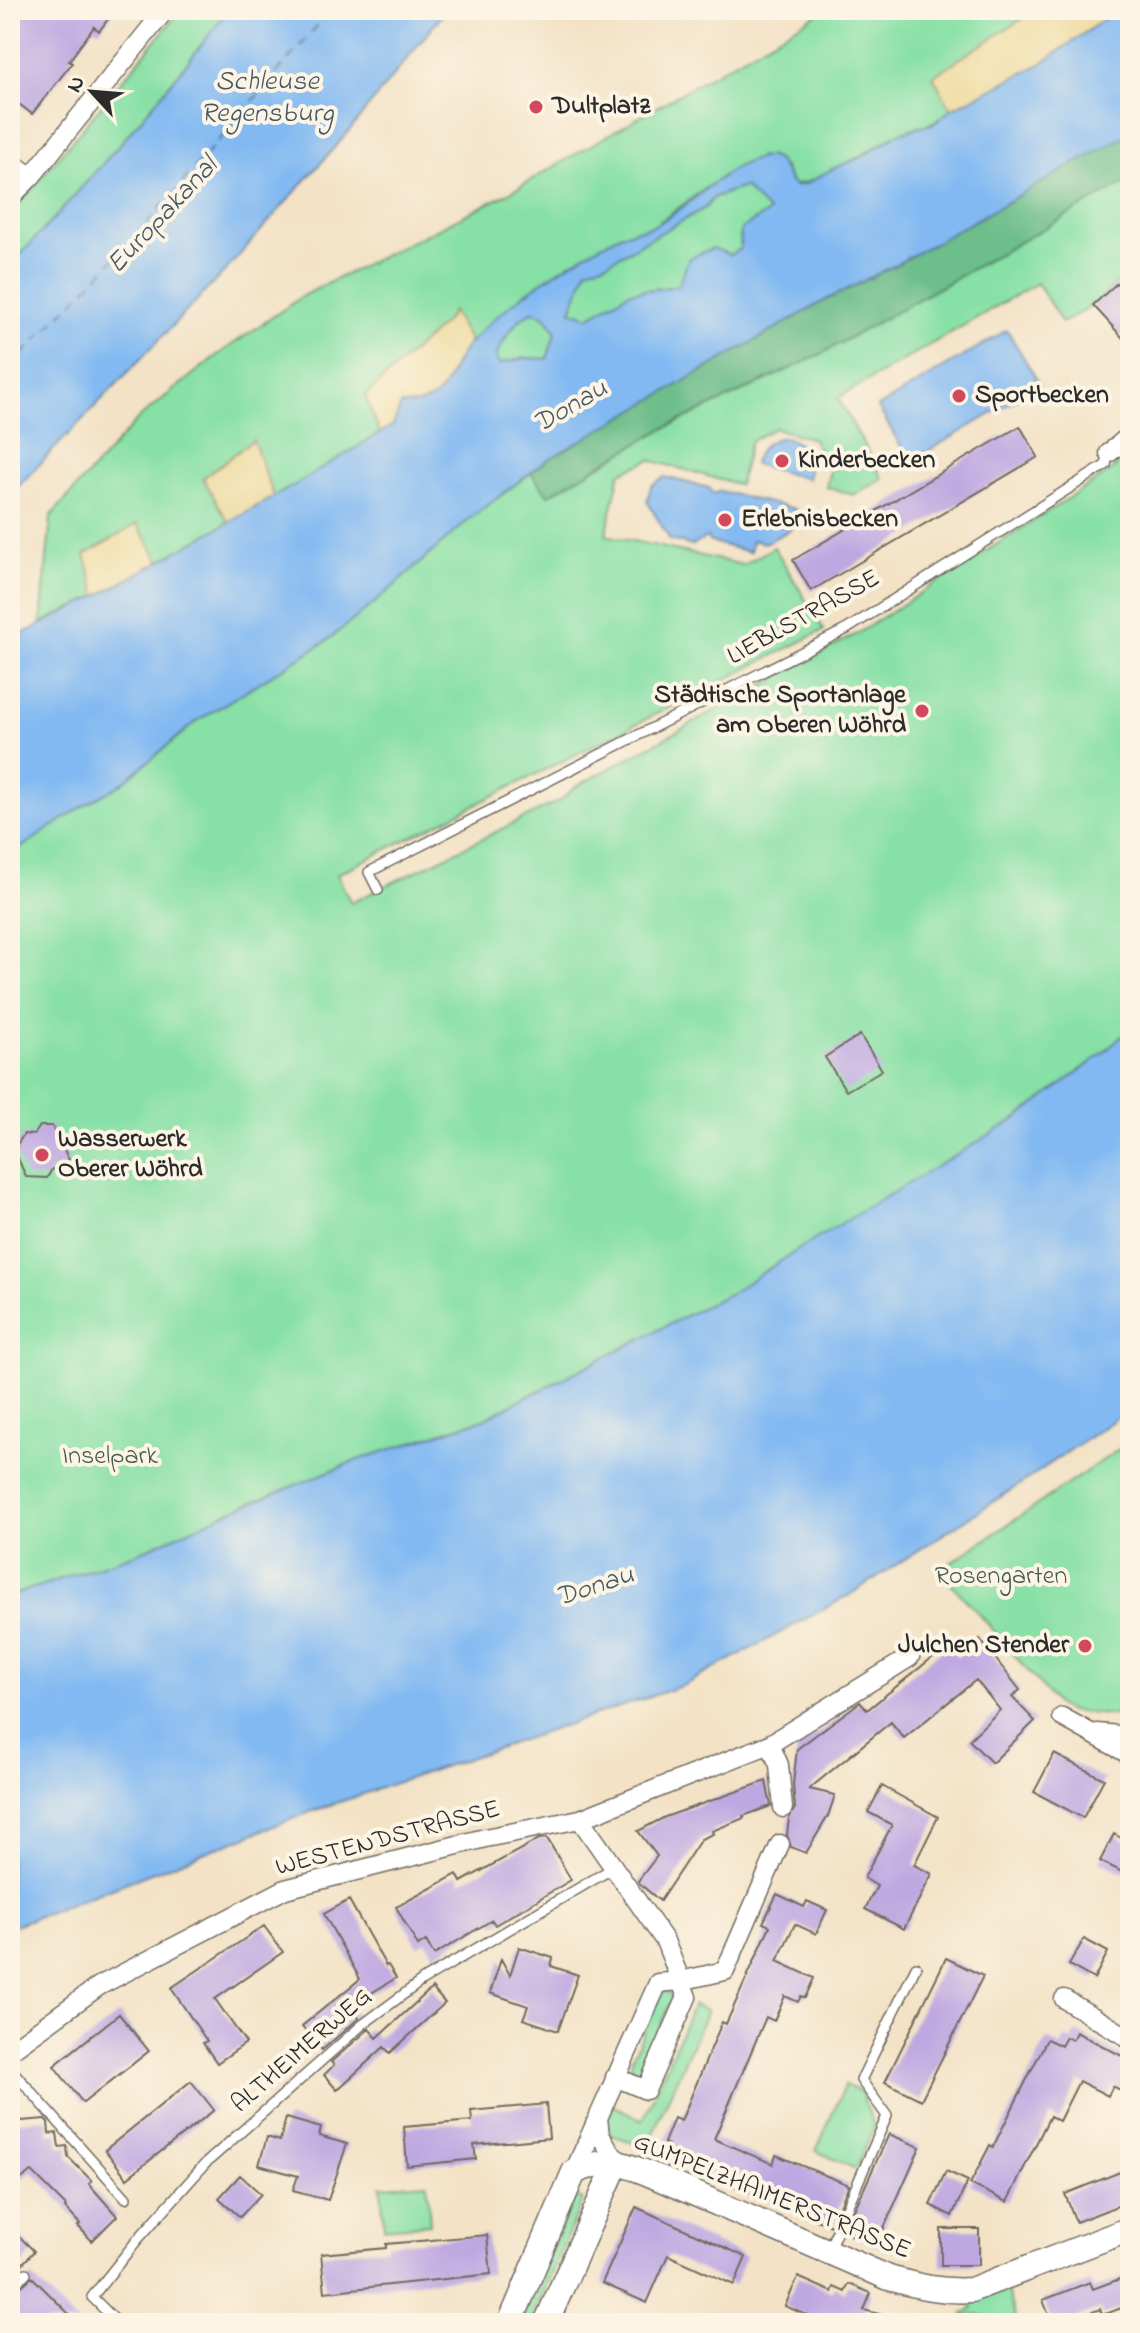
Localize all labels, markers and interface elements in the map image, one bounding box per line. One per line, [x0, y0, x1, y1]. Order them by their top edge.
north arrow [52, 52, 132, 132]
water label: Schleuse Regensburg [200, 62, 335, 135]
text: N [59, 71, 94, 98]
place label: Dultplatz [551, 88, 651, 126]
marker: Dultplatz [527, 98, 545, 116]
water label: Europakanal [98, 146, 231, 284]
water label: Donau [526, 369, 616, 445]
place label: Sportbecken [975, 377, 1109, 415]
marker: Sportbecken [950, 387, 968, 405]
place label: Kinderbecken [798, 442, 935, 480]
marker: Kinderbecken [773, 452, 791, 470]
place label: Erlebnisbecken [741, 501, 898, 539]
marker: Erlebnisbecken [716, 511, 734, 529]
street label: LIEBLSTRASSE [721, 560, 887, 676]
place label: Städtische Sportanlage am Oberen Wöhrd [654, 677, 907, 745]
marker: Städtische Sportanlage am Oberen Wöhrd [913, 702, 931, 720]
place label: Wasserwerk Oberer Wöhrd [58, 1121, 203, 1189]
marker: Wasserwerk Oberer Wöhrd [33, 1146, 51, 1164]
park label: Inselpark [62, 1438, 159, 1476]
water label: Donau [551, 1555, 639, 1619]
park label: Rosengarten [935, 1558, 1067, 1596]
place label: Julchen Stender [898, 1627, 1070, 1665]
marker: Julchen Stender [1076, 1637, 1094, 1655]
street label: WESTENDSTRASSE [272, 1791, 504, 1887]
street label: ALTHEIMERWEG [223, 1979, 381, 2123]
street label: GUMPELZHAIMERSTRASSE [627, 2124, 917, 2270]

